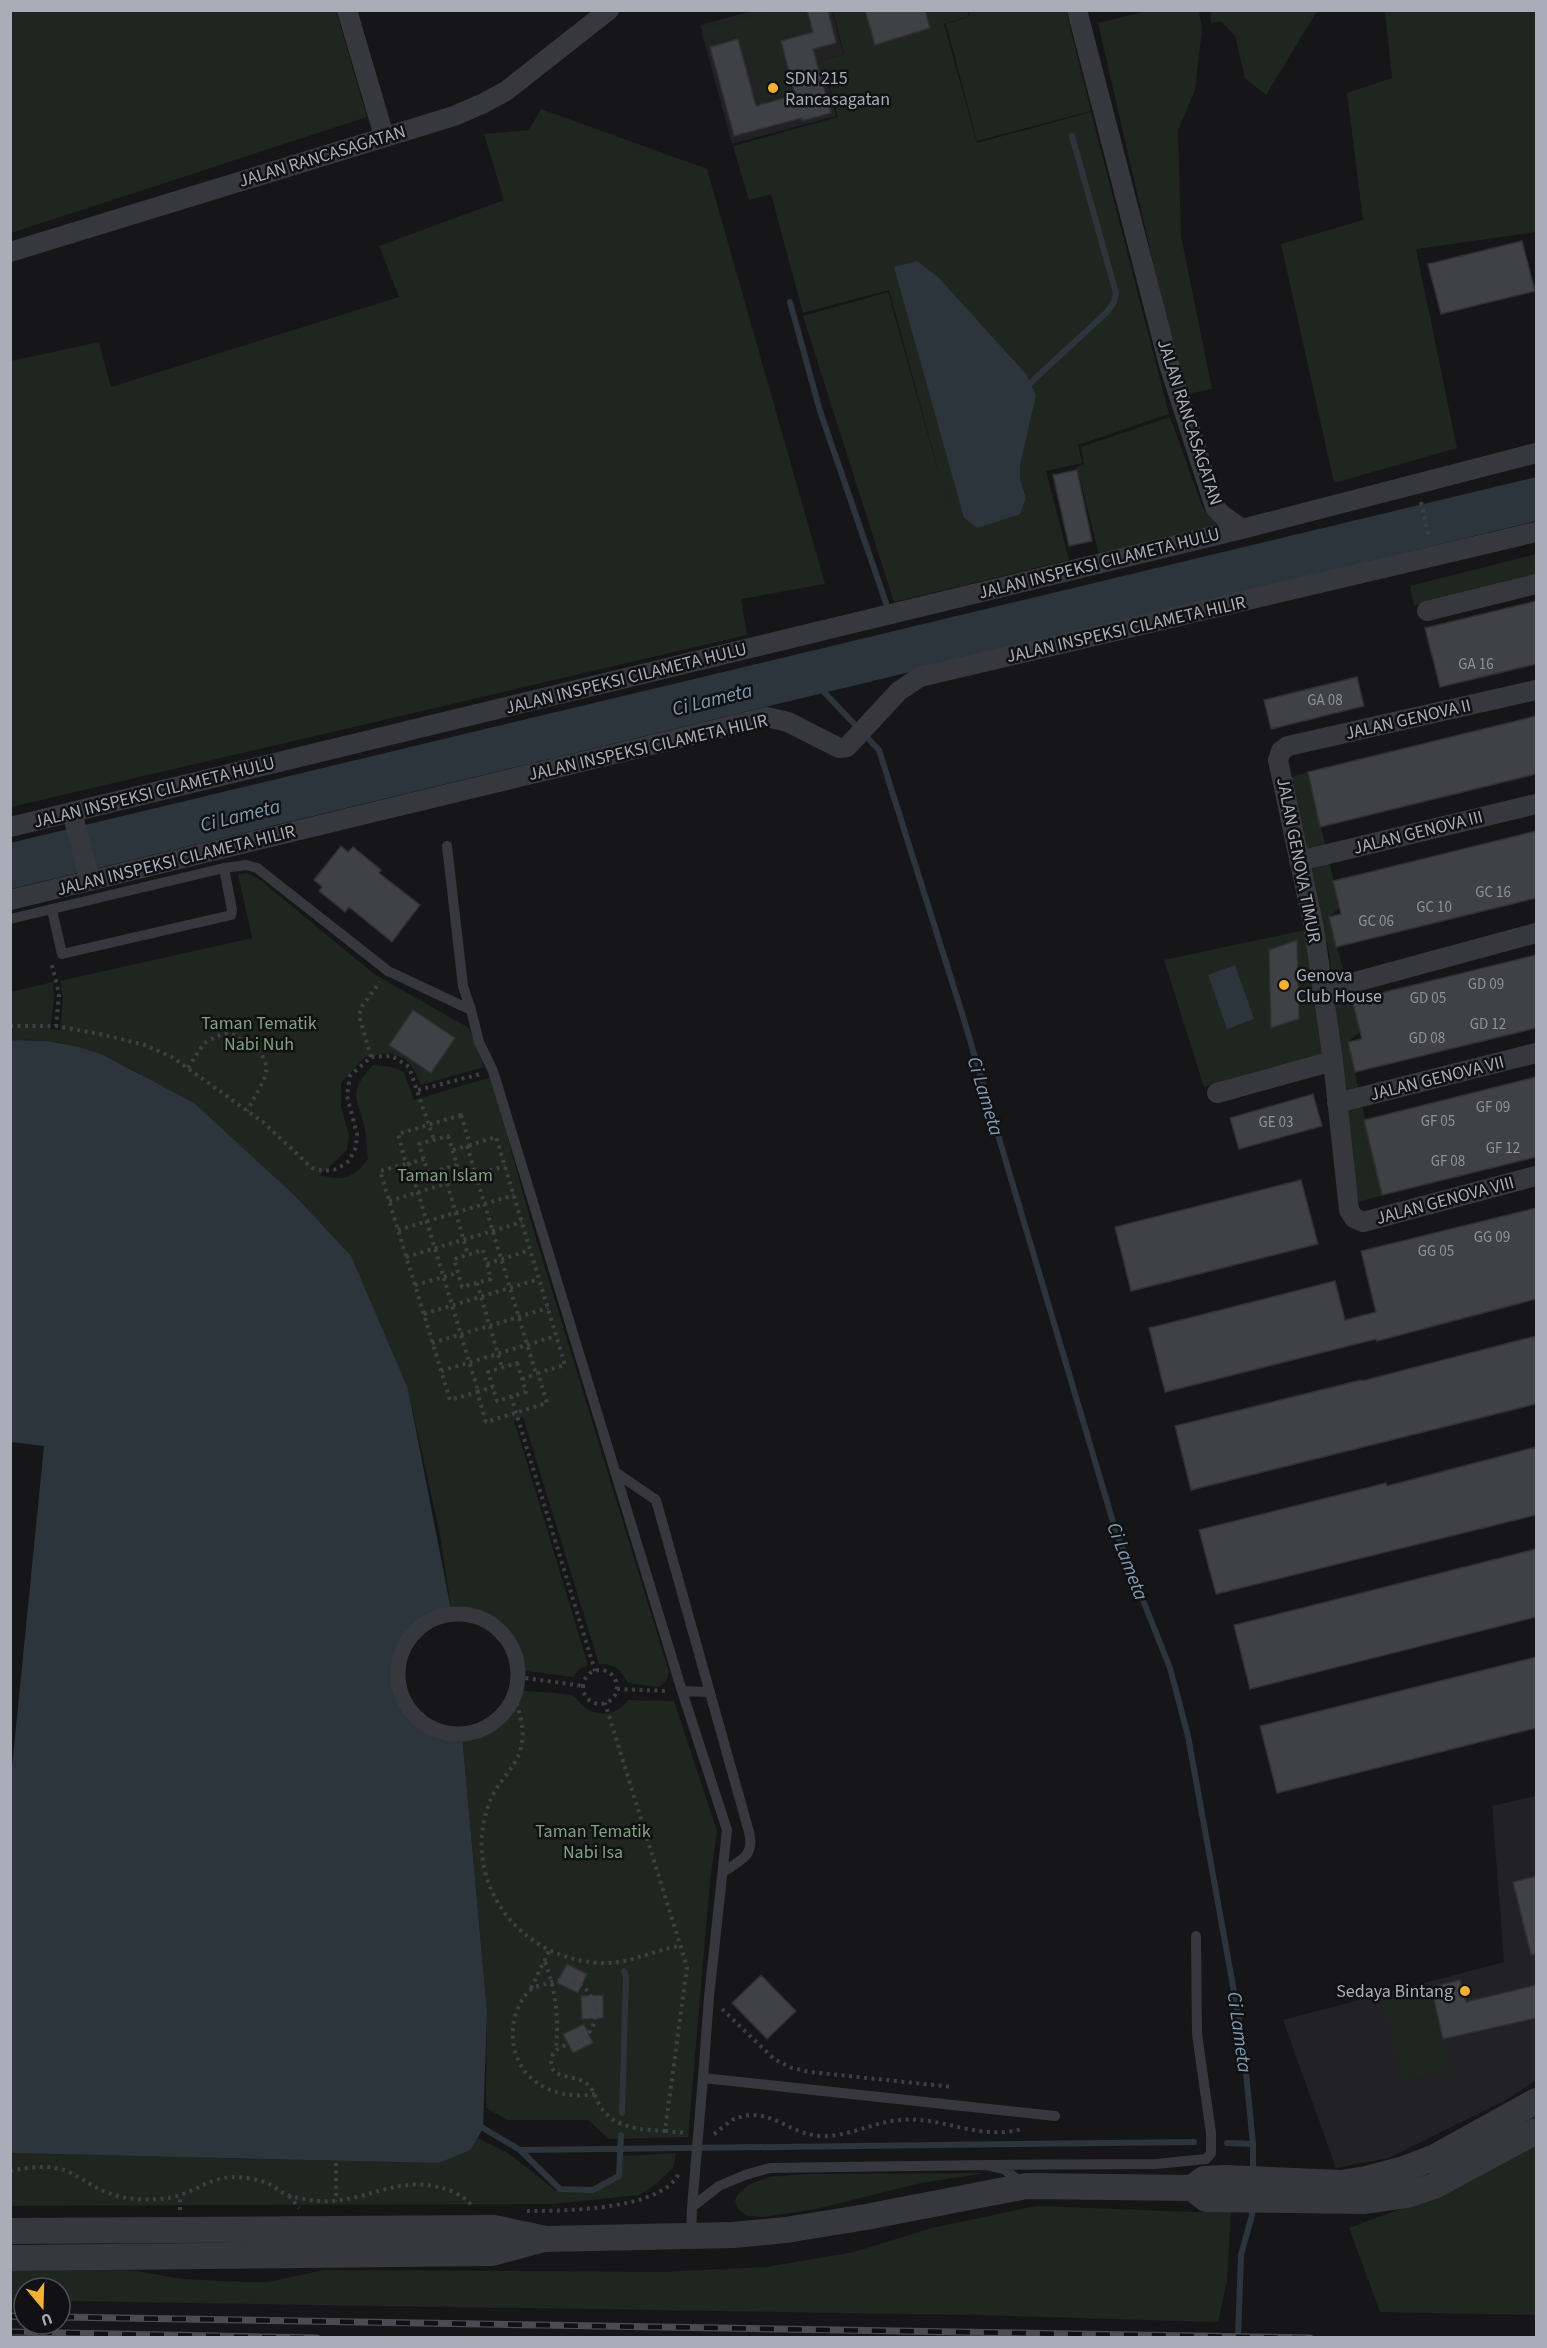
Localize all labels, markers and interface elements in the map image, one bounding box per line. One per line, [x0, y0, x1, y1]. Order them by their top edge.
place label: SDN 215 Rancasagatan [785, 66, 890, 112]
marker: SDN 215 Rancasagatan [766, 81, 780, 95]
street label: JALAN RANCASAGATAN [236, 119, 409, 194]
street label: JALAN RANCASAGATAN [1151, 336, 1228, 508]
street label: JALAN INSPEKSI CILAMETA HULU [976, 521, 1222, 606]
street label: JALAN INSPEKSI CILAMETA HILIR [1004, 590, 1248, 669]
street label: JALAN INSPEKSI CILAMETA HULU [503, 636, 749, 721]
house number: GA 16 [1458, 654, 1494, 675]
water label: Ci Lameta [669, 676, 756, 723]
house number: GA 08 [1307, 690, 1343, 711]
street label: JALAN GENOVA II [1343, 693, 1473, 746]
street label: JALAN INSPEKSI CILAMETA HILIR [526, 708, 770, 787]
street label: JALAN INSPEKSI CILAMETA HULU [31, 750, 277, 835]
street label: JALAN GENOVA TIMUR [1270, 775, 1327, 945]
water label: Ci Lameta [197, 792, 284, 839]
street label: JALAN GENOVA III [1351, 804, 1486, 861]
street label: JALAN INSPEKSI CILAMETA HILIR [54, 819, 298, 902]
house number: GC 16 [1475, 882, 1511, 903]
house number: GC 10 [1416, 897, 1452, 918]
house number: GC 06 [1358, 911, 1394, 932]
place label: Genova Club House [1296, 963, 1382, 1009]
house number: GD 09 [1468, 974, 1504, 995]
marker: Genova Club House [1277, 978, 1291, 992]
house number: GD 05 [1410, 988, 1446, 1009]
park label: Taman Tematik Nabi Nuh [201, 1011, 317, 1057]
house number: GD 12 [1470, 1014, 1506, 1035]
house number: GD 08 [1409, 1028, 1445, 1049]
street label: JALAN GENOVA VII [1367, 1050, 1507, 1107]
water label: Ci Lameta [960, 1053, 1010, 1140]
house number: GF 09 [1476, 1097, 1510, 1118]
house number: GF 05 [1421, 1111, 1455, 1132]
house number: GE 03 [1258, 1112, 1294, 1133]
house number: GF 12 [1486, 1138, 1520, 1159]
house number: GF 08 [1431, 1151, 1465, 1172]
park label: Taman Islam [397, 1163, 493, 1188]
street label: JALAN GENOVA VIII [1373, 1170, 1517, 1231]
house number: GG 09 [1474, 1227, 1510, 1248]
house number: GG 05 [1418, 1241, 1454, 1262]
water label: Ci Lameta [1099, 1518, 1155, 1605]
park label: Taman Tematik Nabi Isa [535, 1819, 651, 1865]
place label: Sedaya Bintang [1336, 1979, 1453, 2004]
marker: Sedaya Bintang [1458, 1984, 1472, 1998]
water label: Ci Lameta [1219, 1990, 1259, 2075]
north arrow [12, 2276, 72, 2336]
text: U [38, 2307, 55, 2331]

